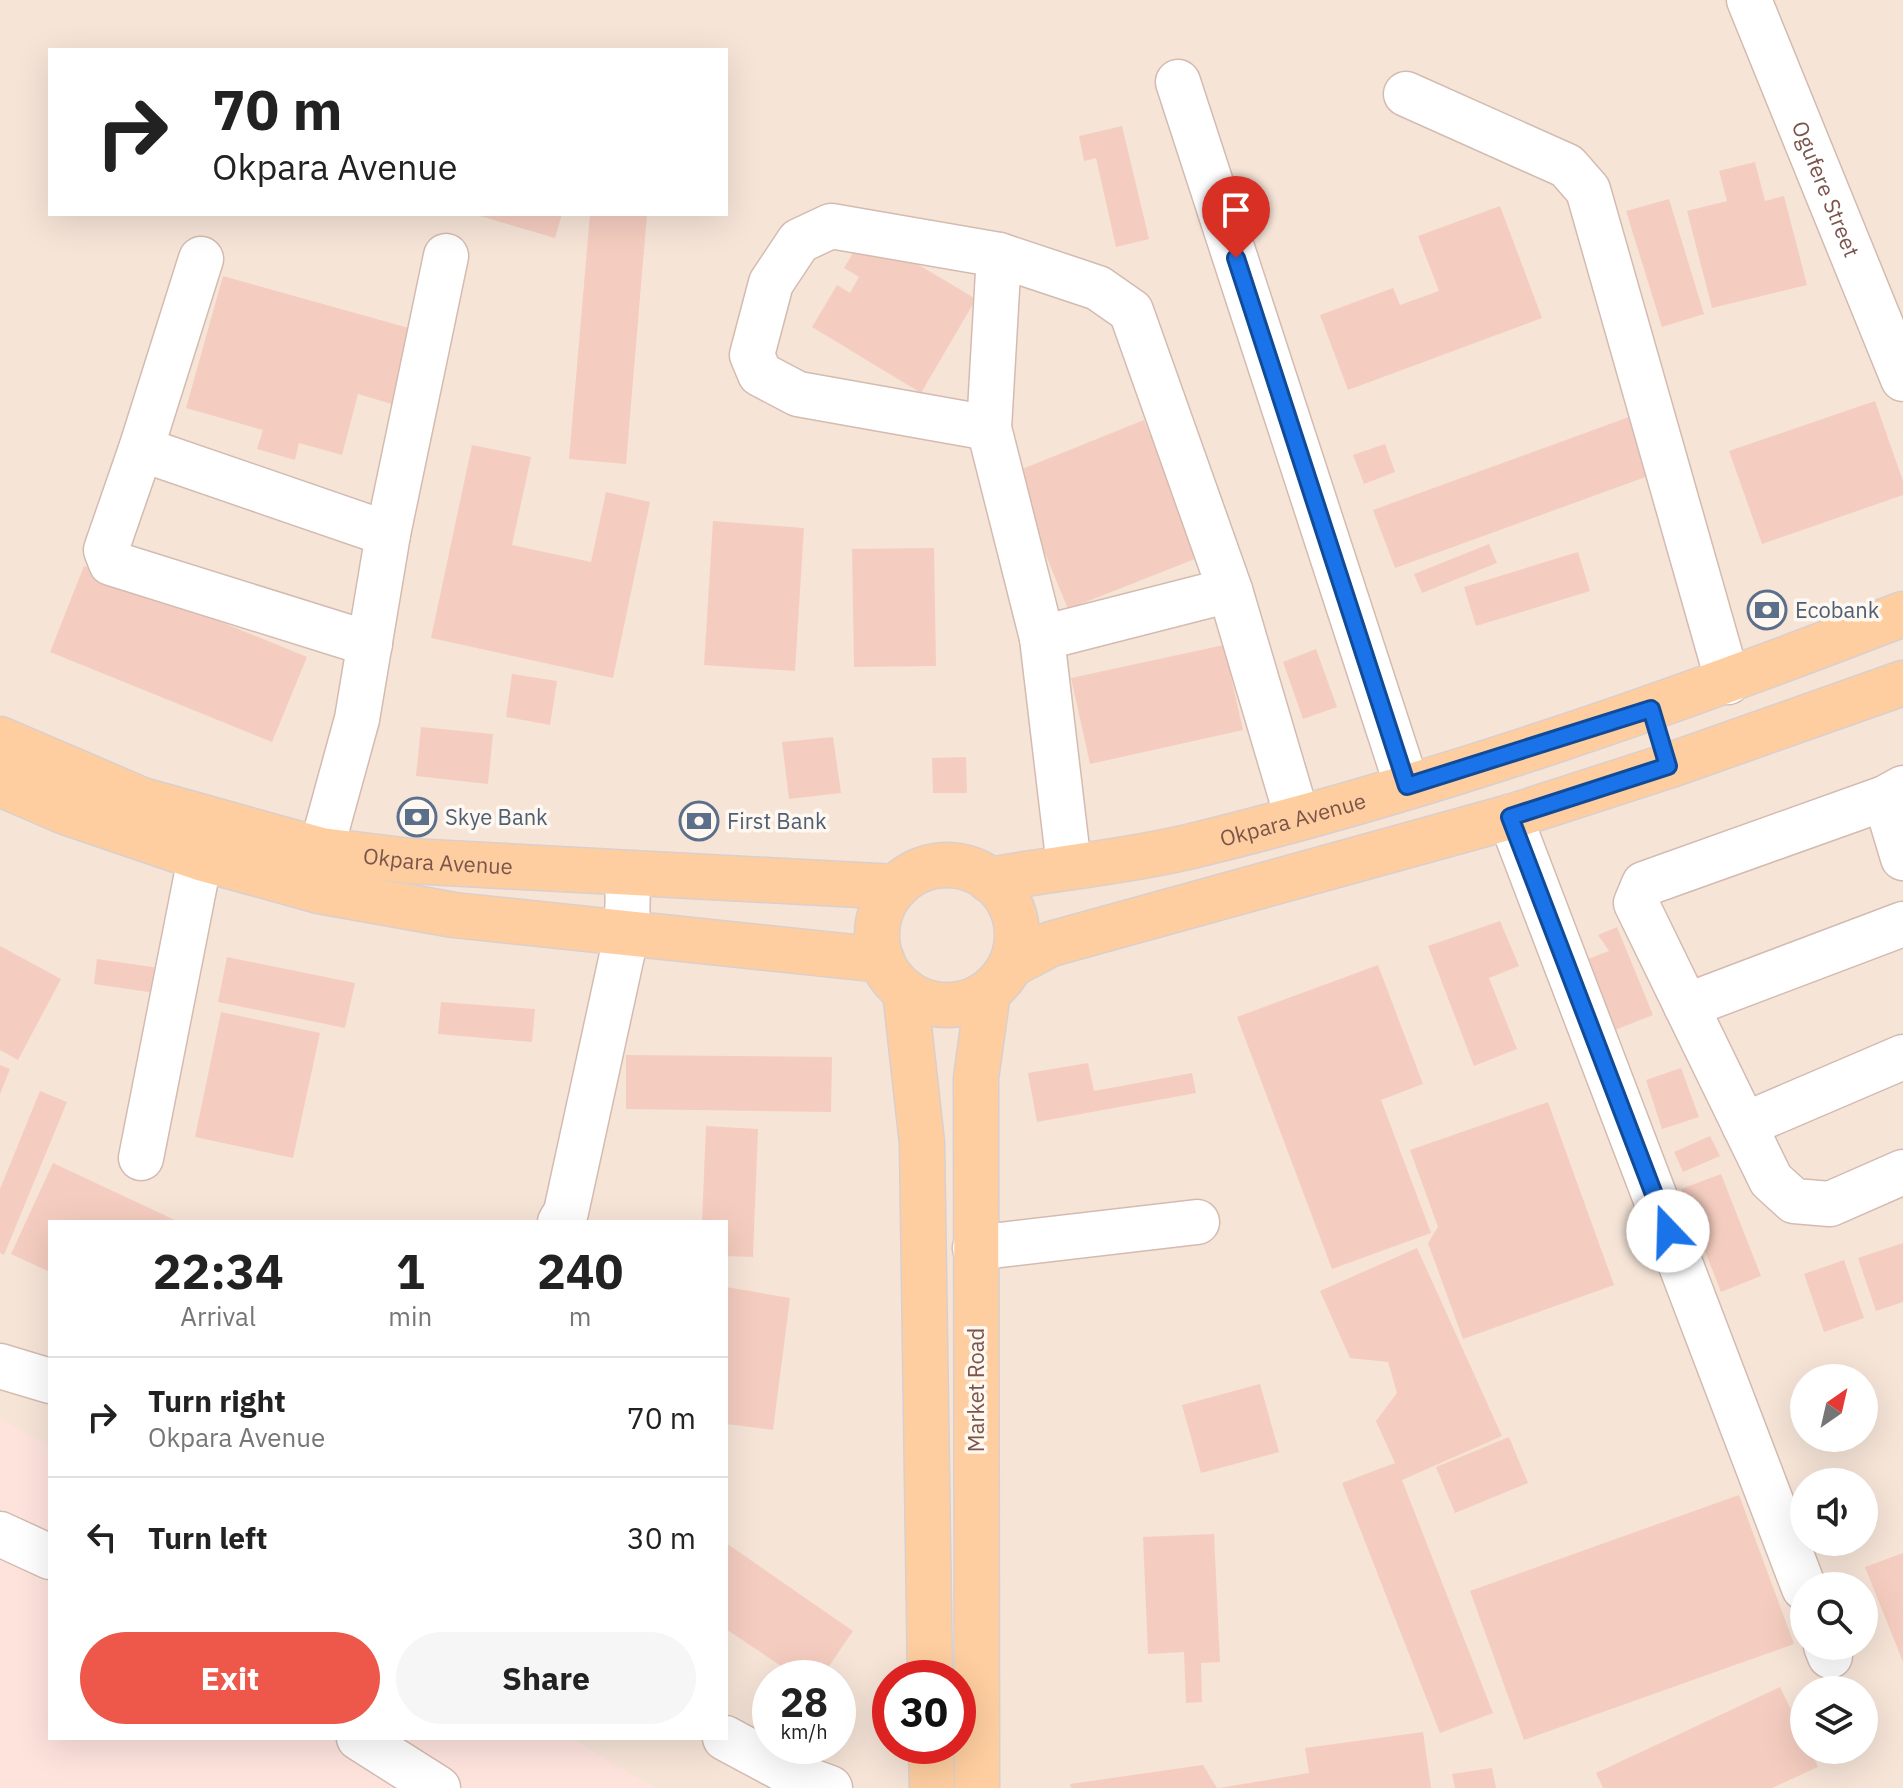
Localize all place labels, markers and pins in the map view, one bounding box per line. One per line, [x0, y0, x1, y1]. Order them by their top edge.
pin [1202, 176, 1270, 258]
bank icon: Ecobank [1746, 589, 1788, 631]
place label: Ecobank [1795, 595, 1880, 624]
bank icon: Skye Bank [396, 796, 438, 838]
bank icon: First Bank [678, 800, 720, 842]
place label: Skye Bank [445, 802, 548, 831]
place label: First Bank [727, 806, 827, 835]

